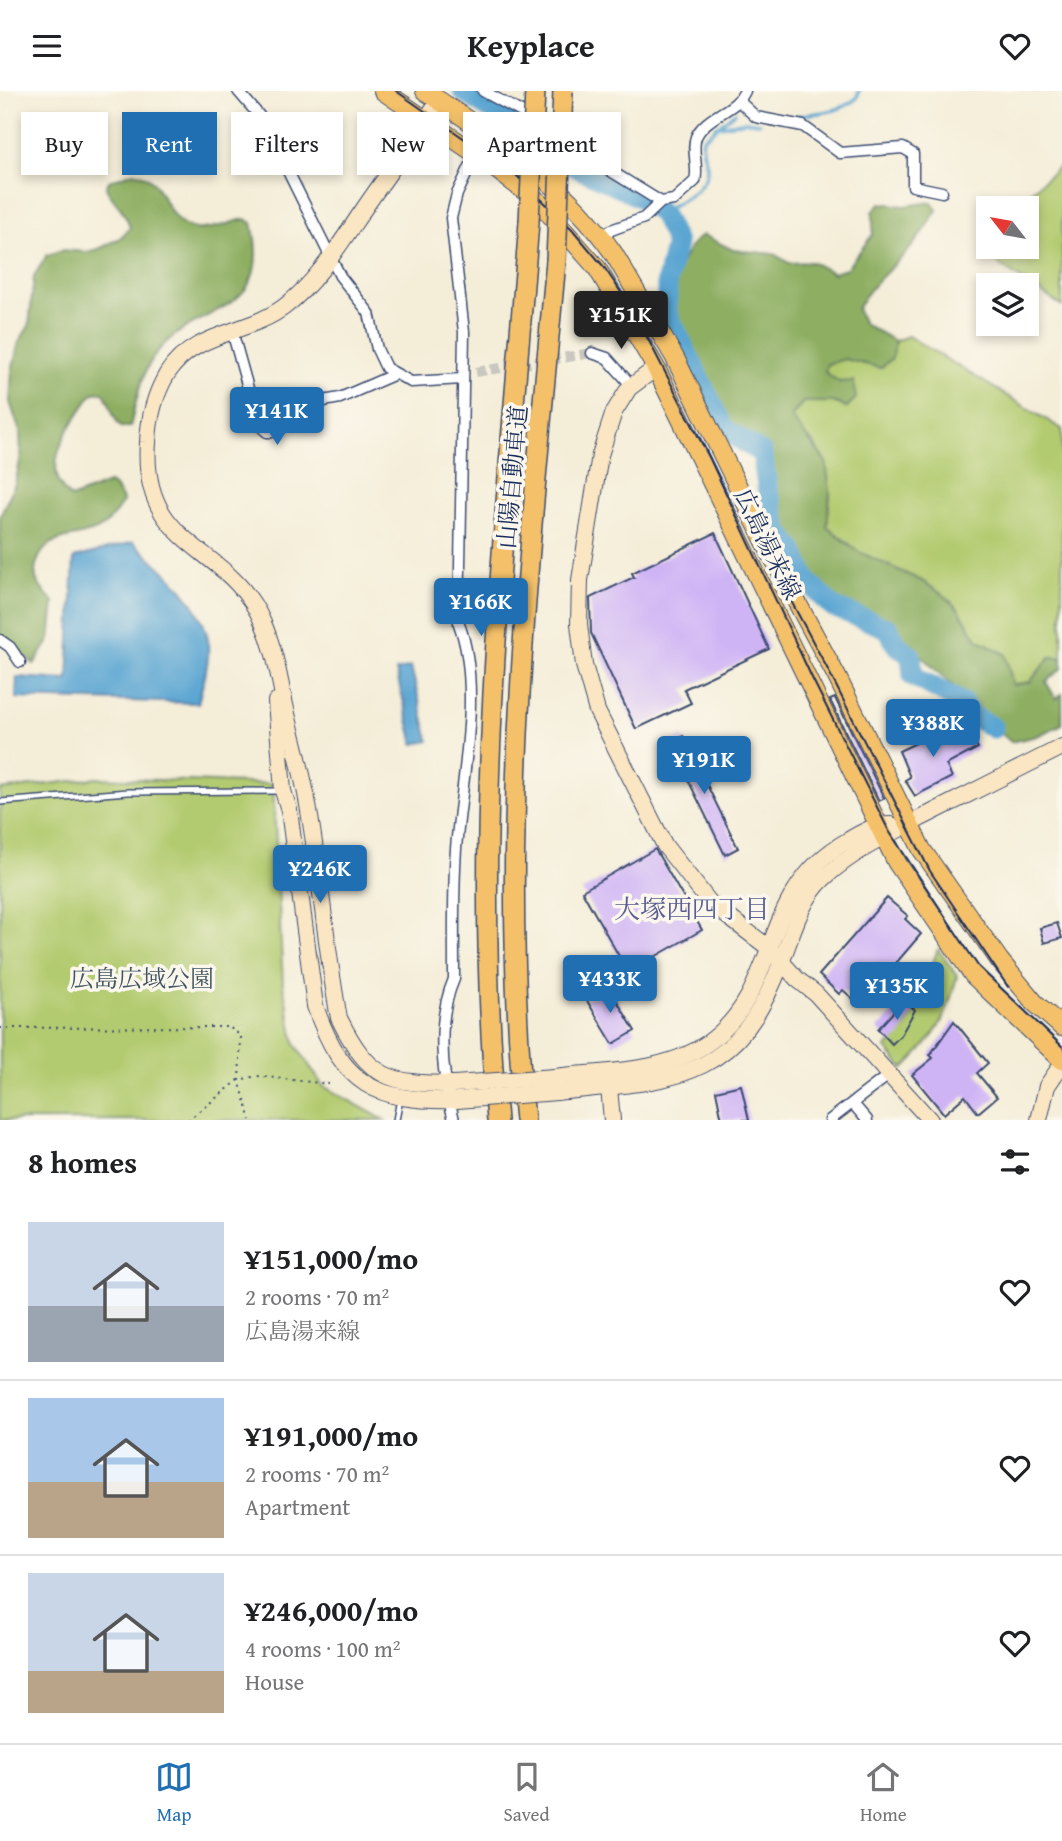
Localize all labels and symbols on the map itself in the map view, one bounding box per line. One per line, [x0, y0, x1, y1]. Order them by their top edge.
north arrow [976, 196, 1040, 259]
pin: ¥151K [572, 292, 670, 351]
pin: ¥141K [228, 387, 326, 447]
street label: 山陽自動車道 [488, 404, 536, 550]
street label: 広島湯来線 [726, 482, 810, 606]
pin: ¥166K [432, 579, 530, 638]
pin: ¥388K [884, 699, 982, 759]
pin: ¥191K [655, 737, 753, 796]
pin: ¥246K [271, 845, 369, 905]
district label: 大塚西四丁目 [614, 889, 770, 928]
pin: ¥433K [561, 955, 659, 1015]
park label: 広島広域公園 [70, 961, 214, 996]
pin: ¥135K [848, 963, 946, 1022]

